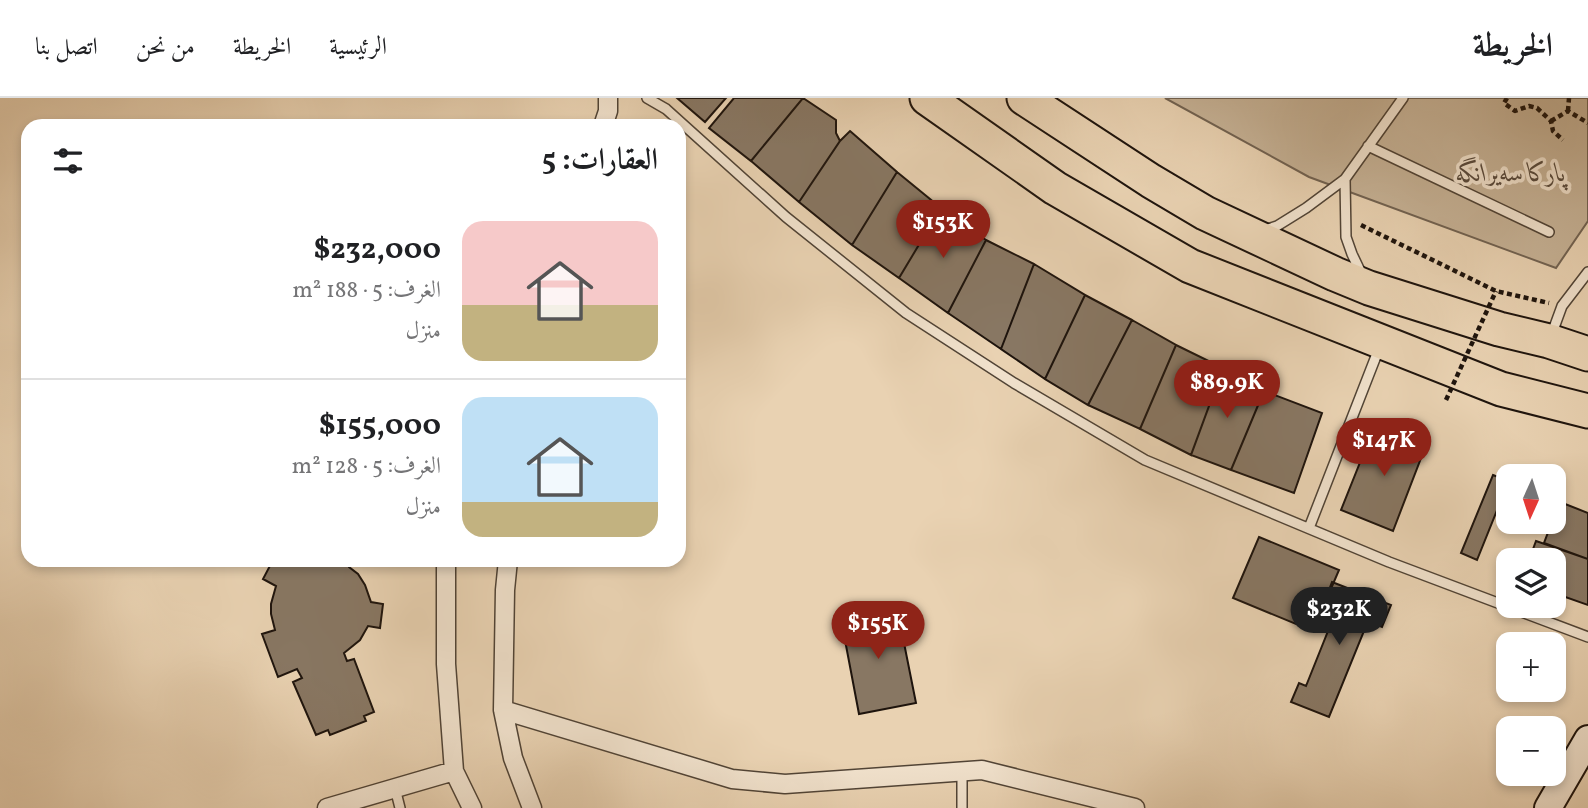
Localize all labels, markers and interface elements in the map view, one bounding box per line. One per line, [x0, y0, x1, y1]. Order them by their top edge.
text: الخريطة [1473, 25, 1553, 71]
text: اتصل بنا [35, 31, 98, 65]
text: من نحن [136, 31, 195, 65]
text: الخريطة [233, 31, 291, 65]
text: الرئيسية [329, 31, 387, 65]
text: العقارات: 5 [542, 140, 658, 182]
icon: filters [49, 142, 87, 180]
park label: پارکا سەیرانگه [1456, 156, 1568, 192]
pin: $153K [894, 200, 992, 260]
text: $153K [912, 207, 974, 239]
text: $232,000 [314, 229, 441, 271]
icon: home [518, 249, 602, 333]
text: الغرف: 5 · 188 m² [292, 275, 441, 307]
text: منزل [406, 316, 441, 348]
pin: $89.9K [1170, 360, 1284, 420]
text: $89.9K [1190, 367, 1264, 399]
text: $155,000 [319, 405, 441, 447]
pin: $147K [1335, 418, 1433, 478]
icon: home [518, 425, 602, 509]
text: $147K [1352, 425, 1416, 457]
text: الغرف: 5 · 128 m² [292, 451, 441, 483]
north arrow [1496, 464, 1566, 534]
map controls [1496, 464, 1566, 786]
text: منزل [406, 492, 441, 524]
button: layers [1496, 548, 1566, 618]
pin: $232K [1290, 588, 1388, 647]
text: $232K [1307, 594, 1371, 626]
pin: $155K [829, 602, 927, 661]
text: $155K [848, 608, 908, 640]
button: + [1496, 632, 1566, 702]
button: − [1496, 716, 1566, 786]

